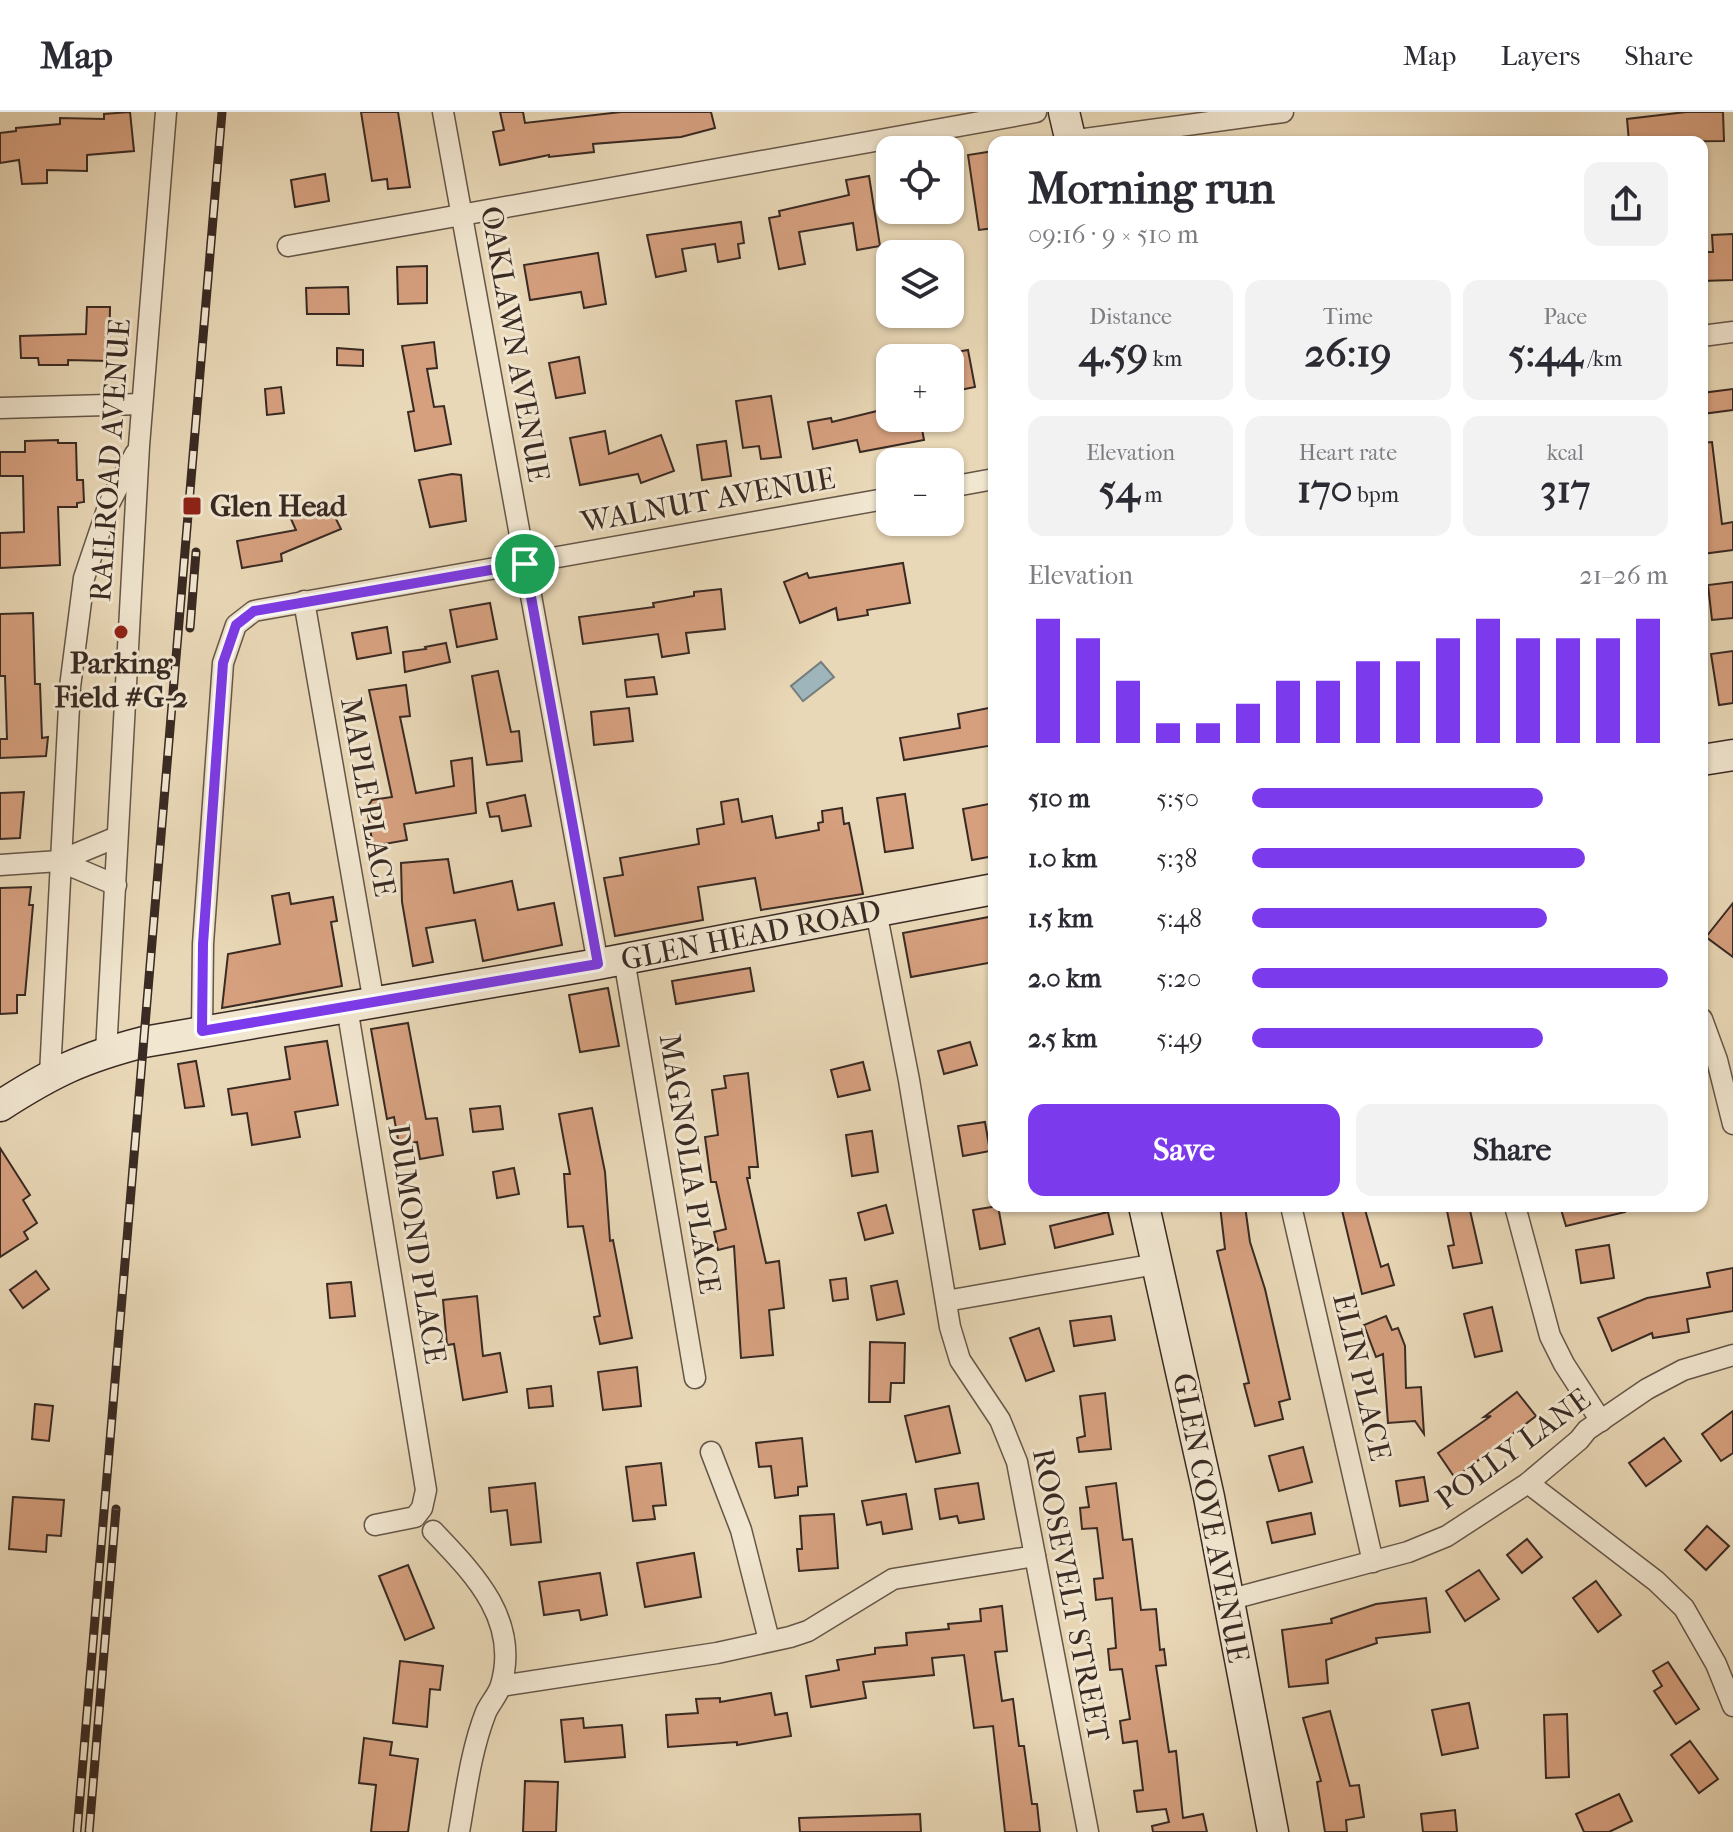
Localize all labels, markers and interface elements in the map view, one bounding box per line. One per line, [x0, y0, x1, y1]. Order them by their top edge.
text: Map [40, 33, 113, 78]
text: Map [1403, 39, 1456, 72]
text: Layers [1500, 39, 1580, 72]
text: Share [1624, 39, 1693, 72]
map controls [876, 136, 964, 536]
button: locate [876, 136, 964, 224]
button: share [1584, 162, 1668, 246]
text: Morning run [1028, 163, 1275, 214]
street label: OAKLAWN AVENUE [473, 204, 556, 485]
text: 09:16 · 9 × 510 m [1028, 219, 1199, 250]
button: layers [876, 240, 964, 328]
text: Distance [1089, 304, 1172, 330]
text: Time [1323, 304, 1373, 330]
text: Pace [1543, 304, 1587, 330]
street label: RAILROAD AVENUE [83, 317, 138, 603]
text: 4.59 [1079, 330, 1148, 376]
text: 26:19 [1304, 330, 1392, 376]
text: 5:44 [1508, 330, 1583, 376]
button: + [876, 344, 964, 432]
text: km [1148, 346, 1182, 372]
text: /km [1583, 346, 1622, 372]
text: Elevation [1086, 440, 1175, 466]
text: Heart rate [1299, 440, 1397, 466]
text: kcal [1547, 440, 1584, 466]
button: − [876, 448, 964, 536]
street label: WALNUT AVENUE [577, 461, 838, 540]
text: 54 [1099, 466, 1140, 512]
text: 170 [1297, 466, 1353, 512]
text: 317 [1540, 466, 1590, 512]
text: m [1140, 482, 1163, 508]
text: bpm [1353, 482, 1399, 508]
place label: Glen Head [210, 489, 348, 524]
marker: Glen Head [181, 495, 203, 517]
pin [491, 530, 559, 598]
icon: arrive [503, 542, 547, 586]
text: Elevation [1028, 560, 1133, 591]
text: 21–26 m [1579, 560, 1668, 591]
marker: Parking Field #G-2 [112, 623, 130, 641]
place label: Parking Field #G-2 [54, 646, 188, 715]
street label: MAPLE PLACE [333, 695, 402, 899]
text: 510 m [1028, 783, 1090, 814]
text: 5:50 [1156, 783, 1199, 814]
text: 1.0 km [1028, 843, 1097, 874]
text: 5:38 [1156, 843, 1197, 874]
street label: GLEN HEAD ROAD [618, 893, 884, 978]
text: 1.5 km [1028, 903, 1093, 934]
text: 5:48 [1156, 903, 1202, 934]
text: 2.0 km [1028, 963, 1101, 994]
text: 5:20 [1156, 963, 1201, 994]
text: 2.5 km [1028, 1023, 1097, 1054]
text: 5:49 [1156, 1023, 1203, 1054]
street label: MAGNOLIA PLACE [652, 1032, 727, 1297]
button: Save [1028, 1104, 1340, 1196]
button: Share [1356, 1104, 1668, 1196]
street label: DUMOND PLACE [380, 1122, 453, 1366]
street label: ELIN PLACE [1325, 1290, 1398, 1464]
street label: GLEN COVE AVENUE [1165, 1370, 1256, 1666]
street label: POLLY LANE [1429, 1382, 1597, 1517]
street label: ROOSEVELT STREET [1025, 1446, 1116, 1745]

